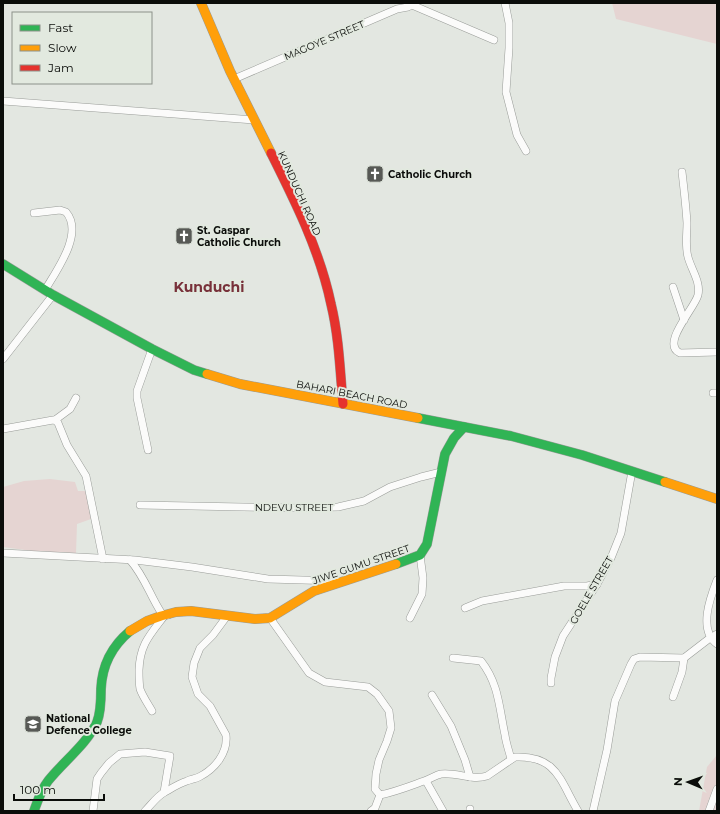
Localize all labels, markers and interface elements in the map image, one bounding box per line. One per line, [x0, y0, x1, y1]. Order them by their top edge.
legend [12, 12, 152, 84]
street label: MAGOYE STREET [282, 18, 367, 63]
text: Fast [48, 20, 73, 35]
text: Slow [48, 40, 77, 55]
text: Jam [47, 60, 74, 75]
street label: KUNDUCHI ROAD [275, 149, 324, 237]
church icon: Catholic Church [365, 164, 385, 184]
place label: Catholic Church [388, 168, 472, 181]
place label: St. Gaspar Catholic Church [197, 224, 281, 249]
church icon: St. Gaspar Catholic Church [174, 226, 194, 246]
district label: Kunduchi [174, 278, 244, 296]
street label: BAHARI BEACH ROAD [295, 377, 409, 412]
street label: NDEVU STREET [255, 501, 334, 514]
street label: JIWE GUMU STREET [310, 542, 412, 588]
street label: GOELE STREET [567, 554, 616, 626]
place label: National Defence College [46, 712, 132, 737]
school or university icon: National Defence College [23, 714, 43, 734]
north arrow [668, 762, 708, 802]
scale bar [14, 776, 104, 802]
text: N [671, 777, 685, 786]
text: 100 m [20, 782, 56, 797]

